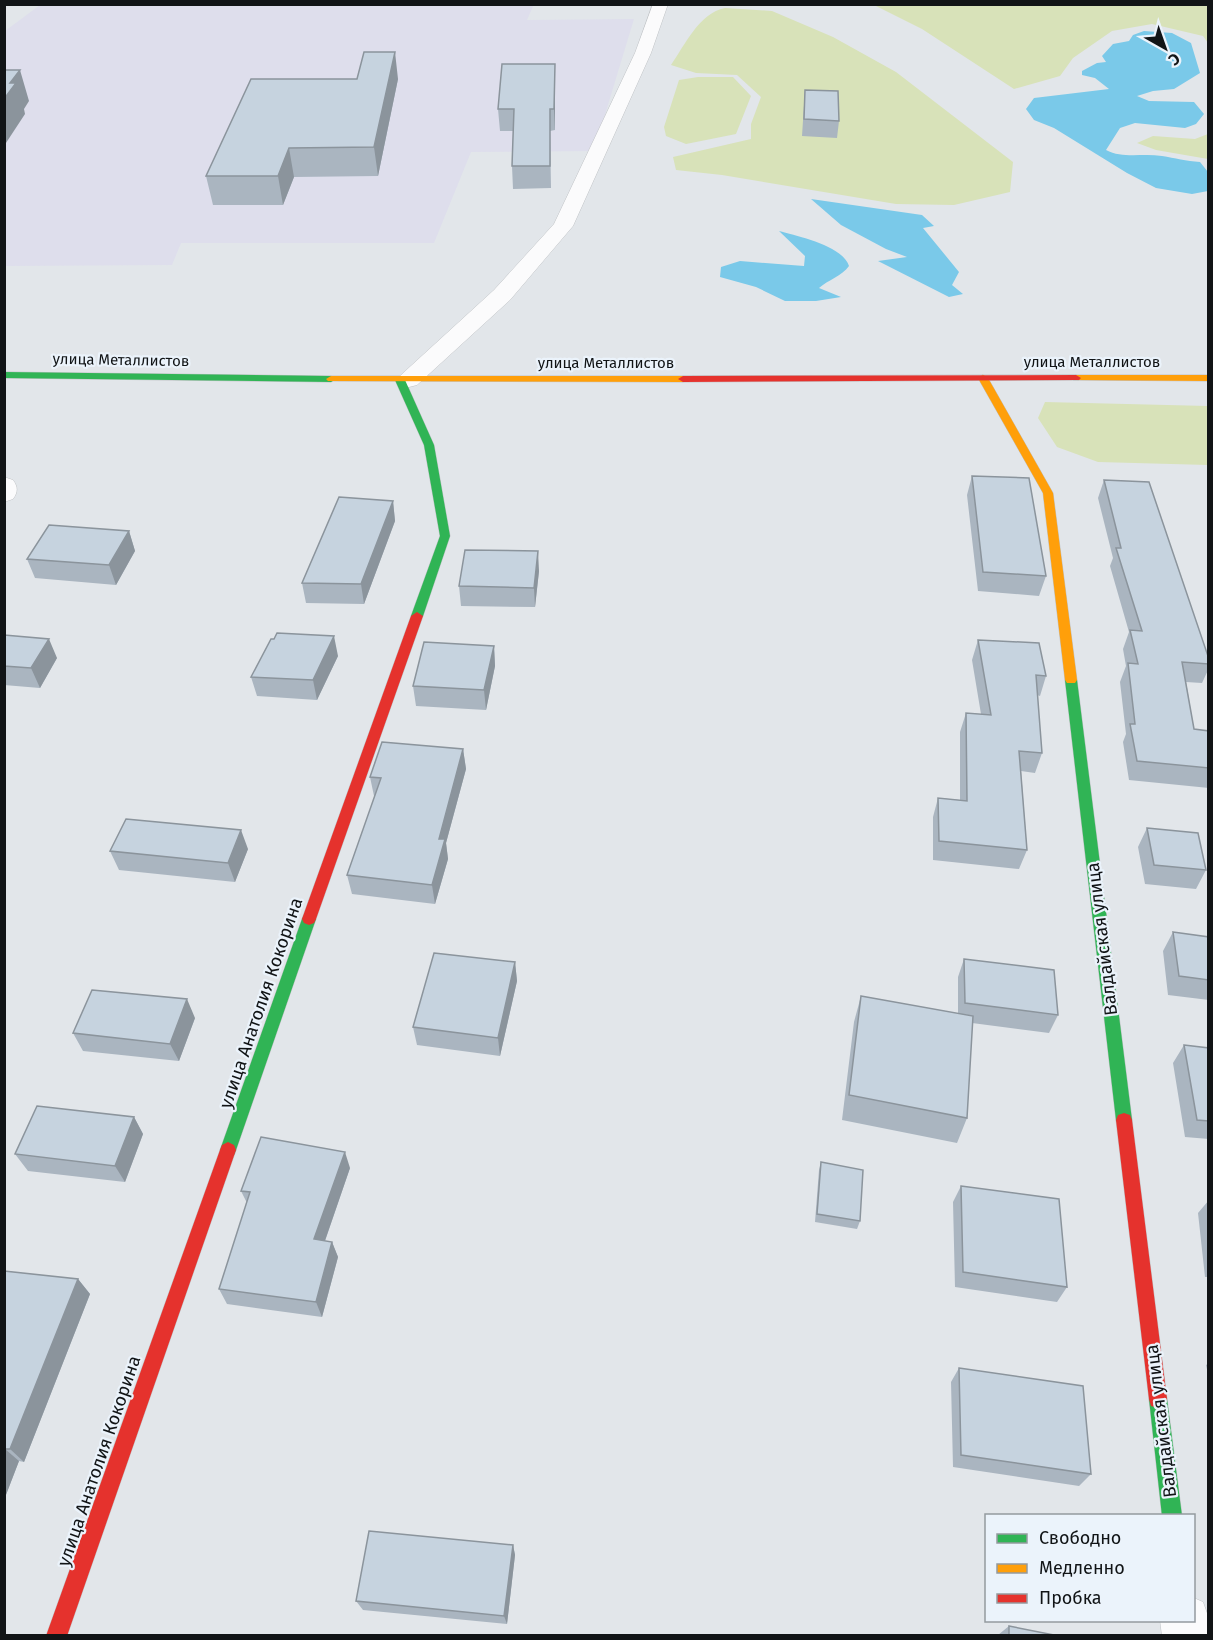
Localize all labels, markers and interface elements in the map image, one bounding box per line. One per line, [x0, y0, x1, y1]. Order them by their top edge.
north arrow [1135, 18, 1195, 78]
text: С [1164, 49, 1184, 70]
street label: улица Металлистов [53, 350, 189, 370]
street label: улица Металлистов [1024, 353, 1160, 371]
street label: улица Металлистов [538, 354, 674, 372]
street label: Валдайская улица [1082, 861, 1122, 1017]
street label: улица Анатолия Кокорина [215, 895, 307, 1111]
street label: Валдайская улица [1141, 1343, 1181, 1499]
street label: улица Анатолия Кокорина [53, 1353, 145, 1569]
legend [985, 1514, 1195, 1622]
text: Свободно [1039, 1527, 1121, 1549]
text: Медленно [1039, 1557, 1125, 1579]
text: Пробка [1039, 1587, 1102, 1609]

